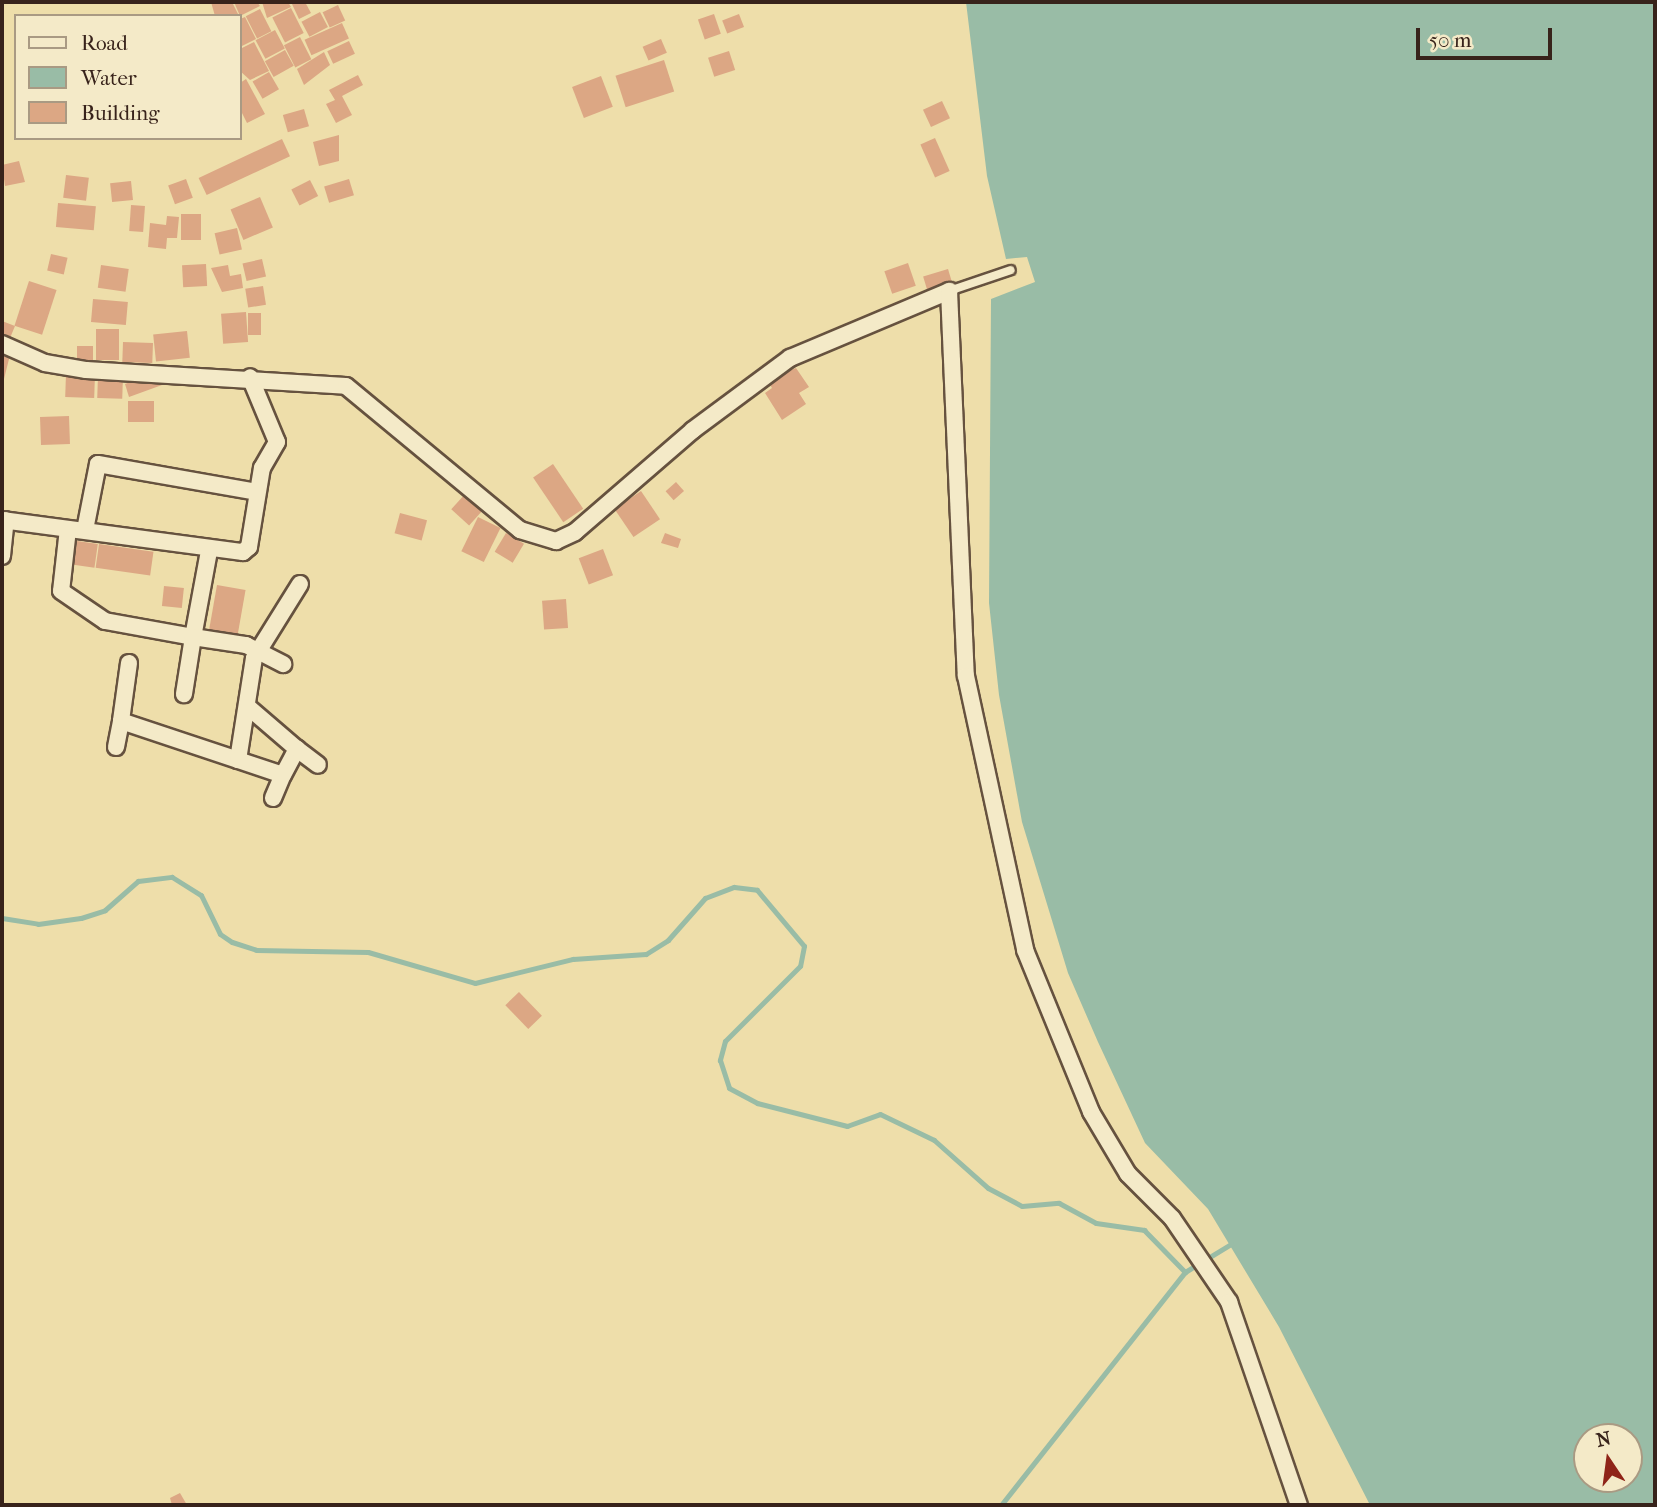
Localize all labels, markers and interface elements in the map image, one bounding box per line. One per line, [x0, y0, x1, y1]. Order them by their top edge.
legend [14, 14, 242, 140]
scale bar [1419, 14, 1556, 58]
text: 50 m [1429, 28, 1472, 52]
text: Road [81, 31, 128, 55]
text: Water [81, 66, 137, 90]
text: Building [81, 101, 159, 125]
north arrow [1573, 1423, 1643, 1493]
text: N [1594, 1427, 1613, 1452]

